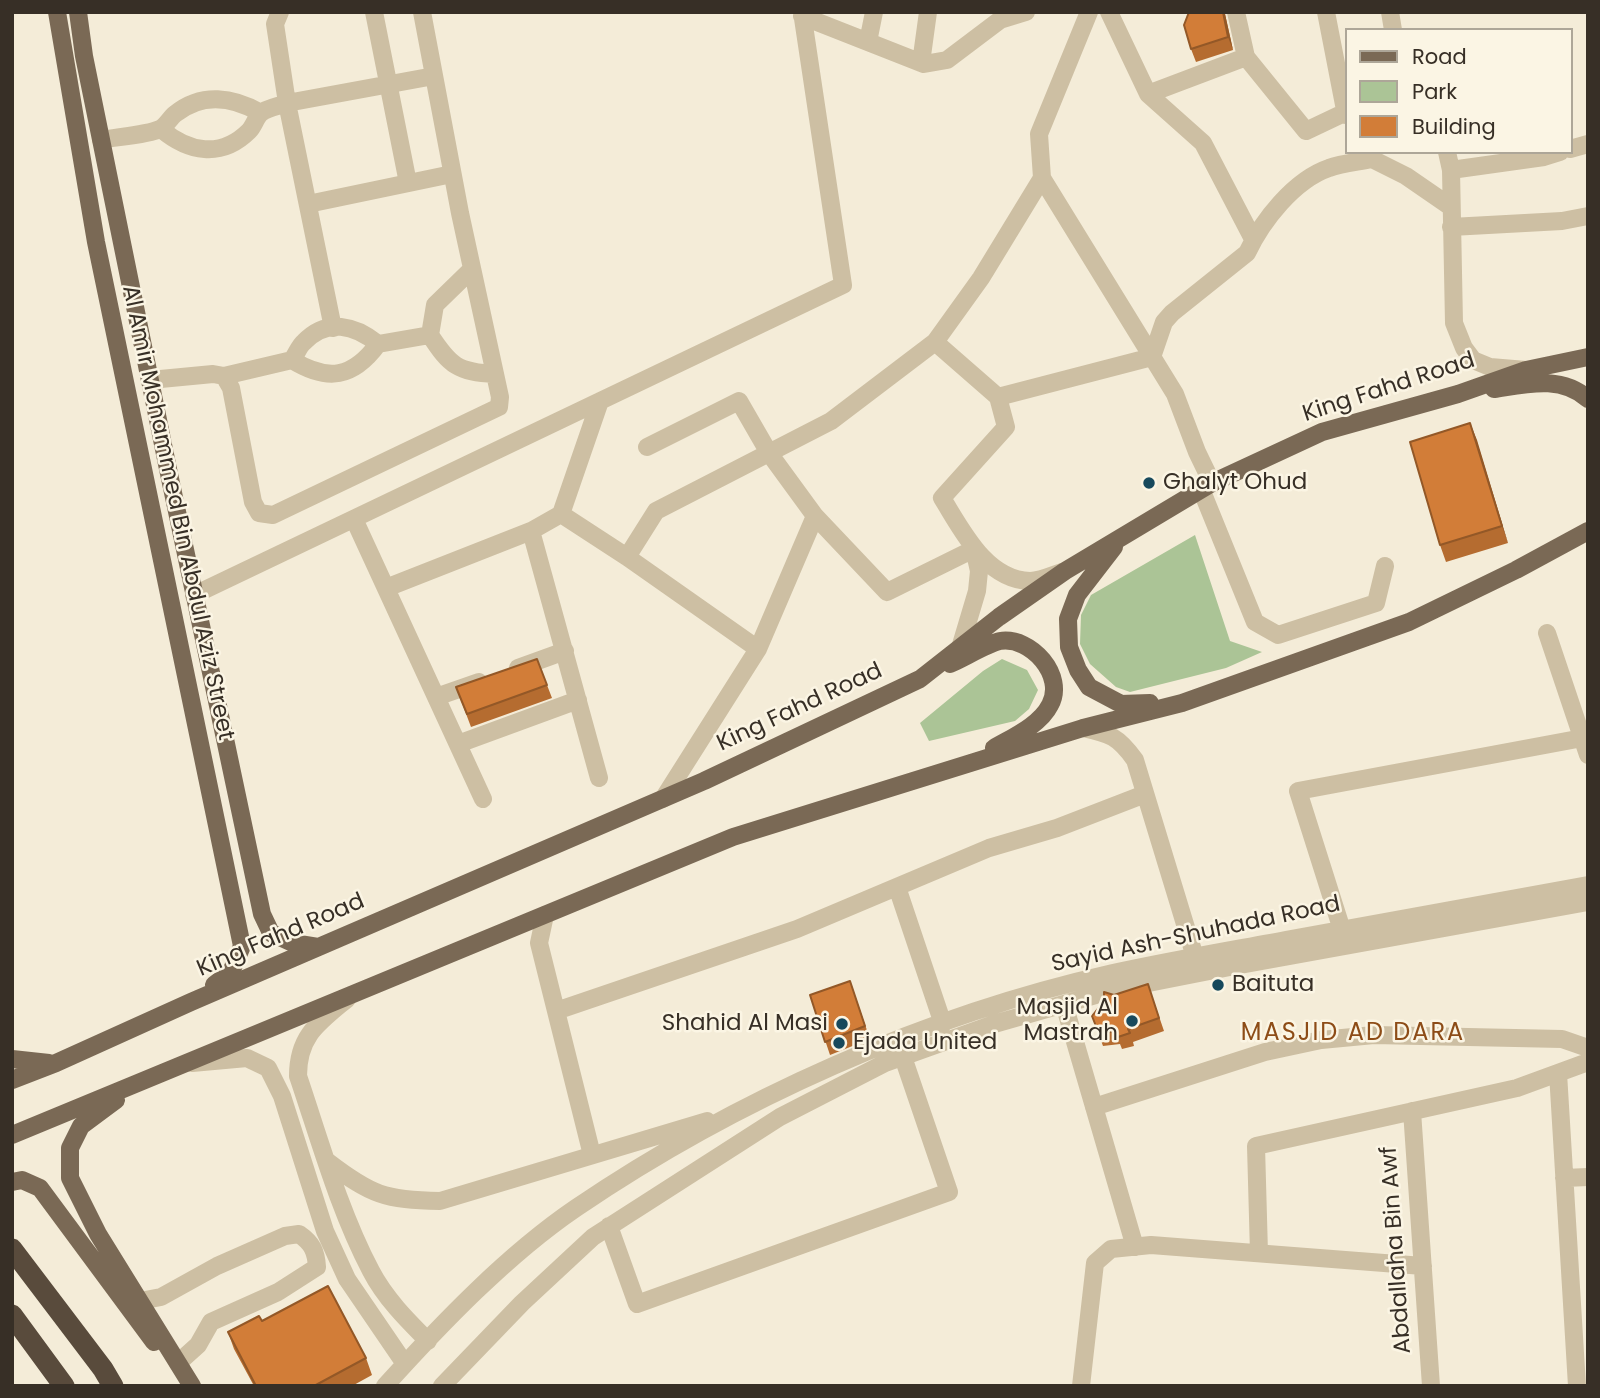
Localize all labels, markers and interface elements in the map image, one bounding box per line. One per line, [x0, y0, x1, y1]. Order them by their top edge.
legend [1344, 28, 1572, 154]
text: Road [1412, 42, 1467, 71]
text: Park [1412, 77, 1457, 106]
text: Building [1412, 112, 1496, 141]
street label: Al Amir Mohammed Bin Abdul Aziz Street [115, 283, 239, 743]
street label: King Fahd Road [1300, 347, 1478, 429]
place label: Ghalyt Ohud [1163, 469, 1307, 497]
marker: Ghalyt Ohud [1141, 475, 1157, 491]
street label: King Fahd Road [713, 658, 887, 758]
street label: King Fahd Road [193, 888, 369, 984]
street label: Sayid Ash-Shuhada Road [1049, 891, 1343, 979]
place label: Baituta [1232, 971, 1314, 999]
marker: Baituta [1210, 977, 1226, 993]
place label: Masjid Al Mastrah [1016, 994, 1118, 1048]
place label: Shahid Al Masi [662, 1010, 828, 1038]
marker: Masjid Al Mastrah [1124, 1013, 1140, 1029]
marker: Shahid Al Masi [834, 1016, 850, 1032]
district label: MASJID AD DARA [1243, 1020, 1463, 1048]
place label: Ejada United [853, 1029, 997, 1057]
marker: Ejada United [831, 1035, 847, 1051]
street label: Abdallaha Bin Awf [1376, 1145, 1418, 1355]

